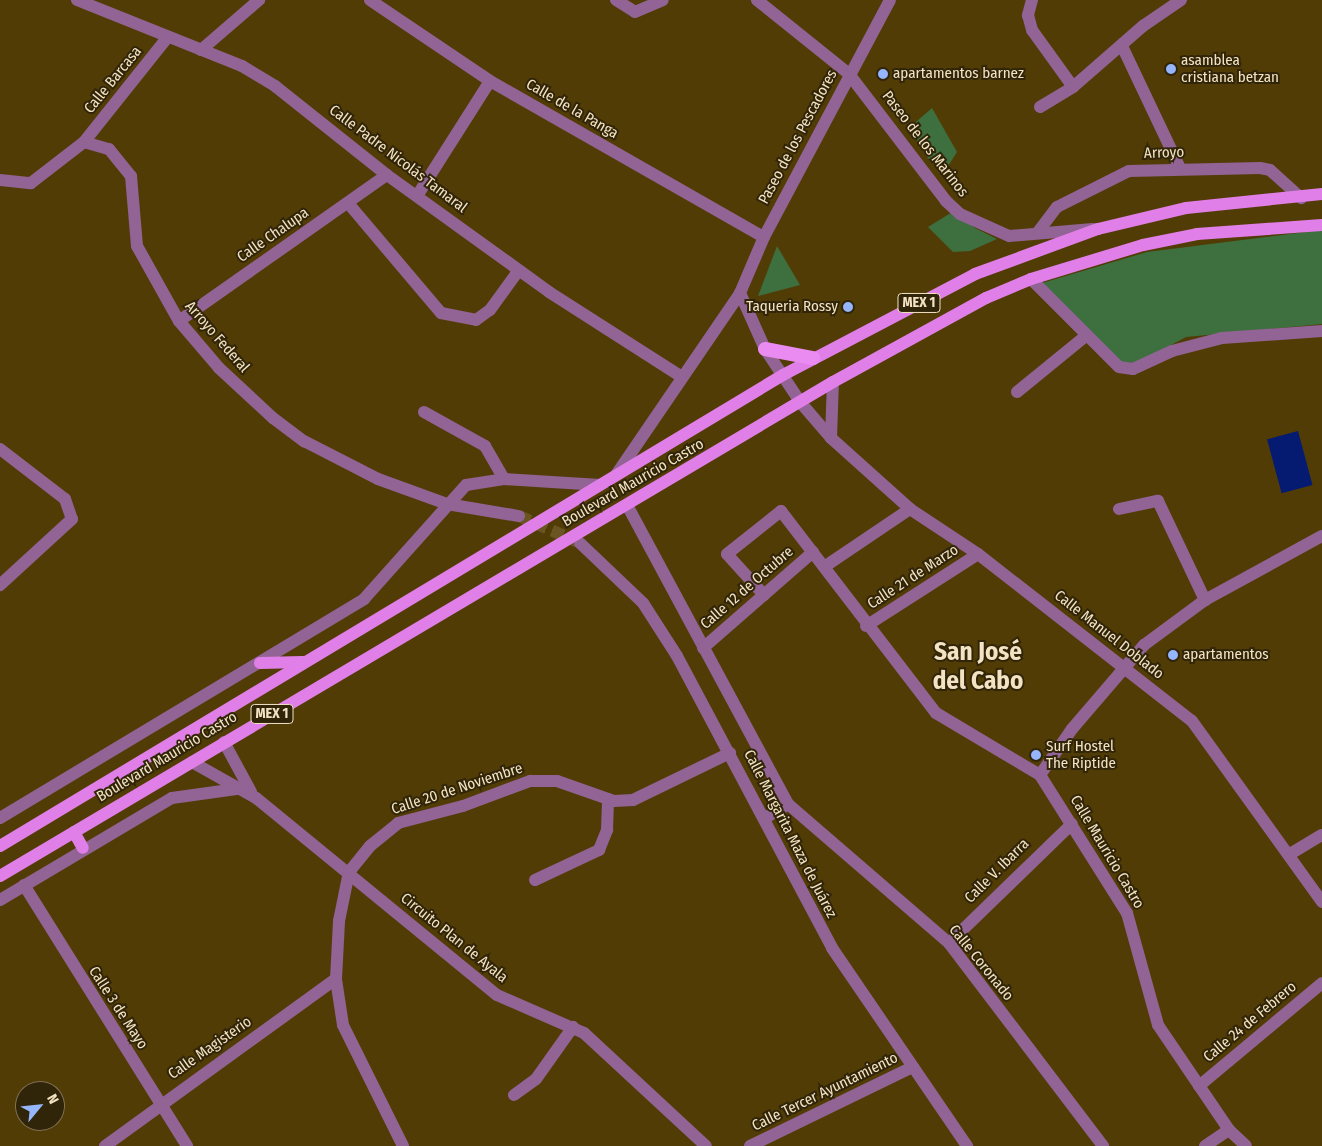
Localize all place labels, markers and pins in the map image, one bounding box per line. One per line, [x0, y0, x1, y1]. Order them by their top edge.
place label: asamblea cristiana betzan [1181, 51, 1279, 86]
marker: asamblea cristiana betzan [1165, 63, 1177, 75]
place label: apartamentos barnez [893, 65, 1024, 83]
marker: apartamentos barnez [877, 68, 889, 80]
place label: Taqueria Rossy [746, 298, 838, 316]
marker: Taqueria Rossy [842, 301, 854, 313]
place label: apartamentos [1183, 646, 1269, 664]
marker: apartamentos [1167, 649, 1179, 661]
place label: Surf Hostel The Riptide [1046, 737, 1116, 772]
marker: Surf Hostel The Riptide [1030, 749, 1042, 761]

